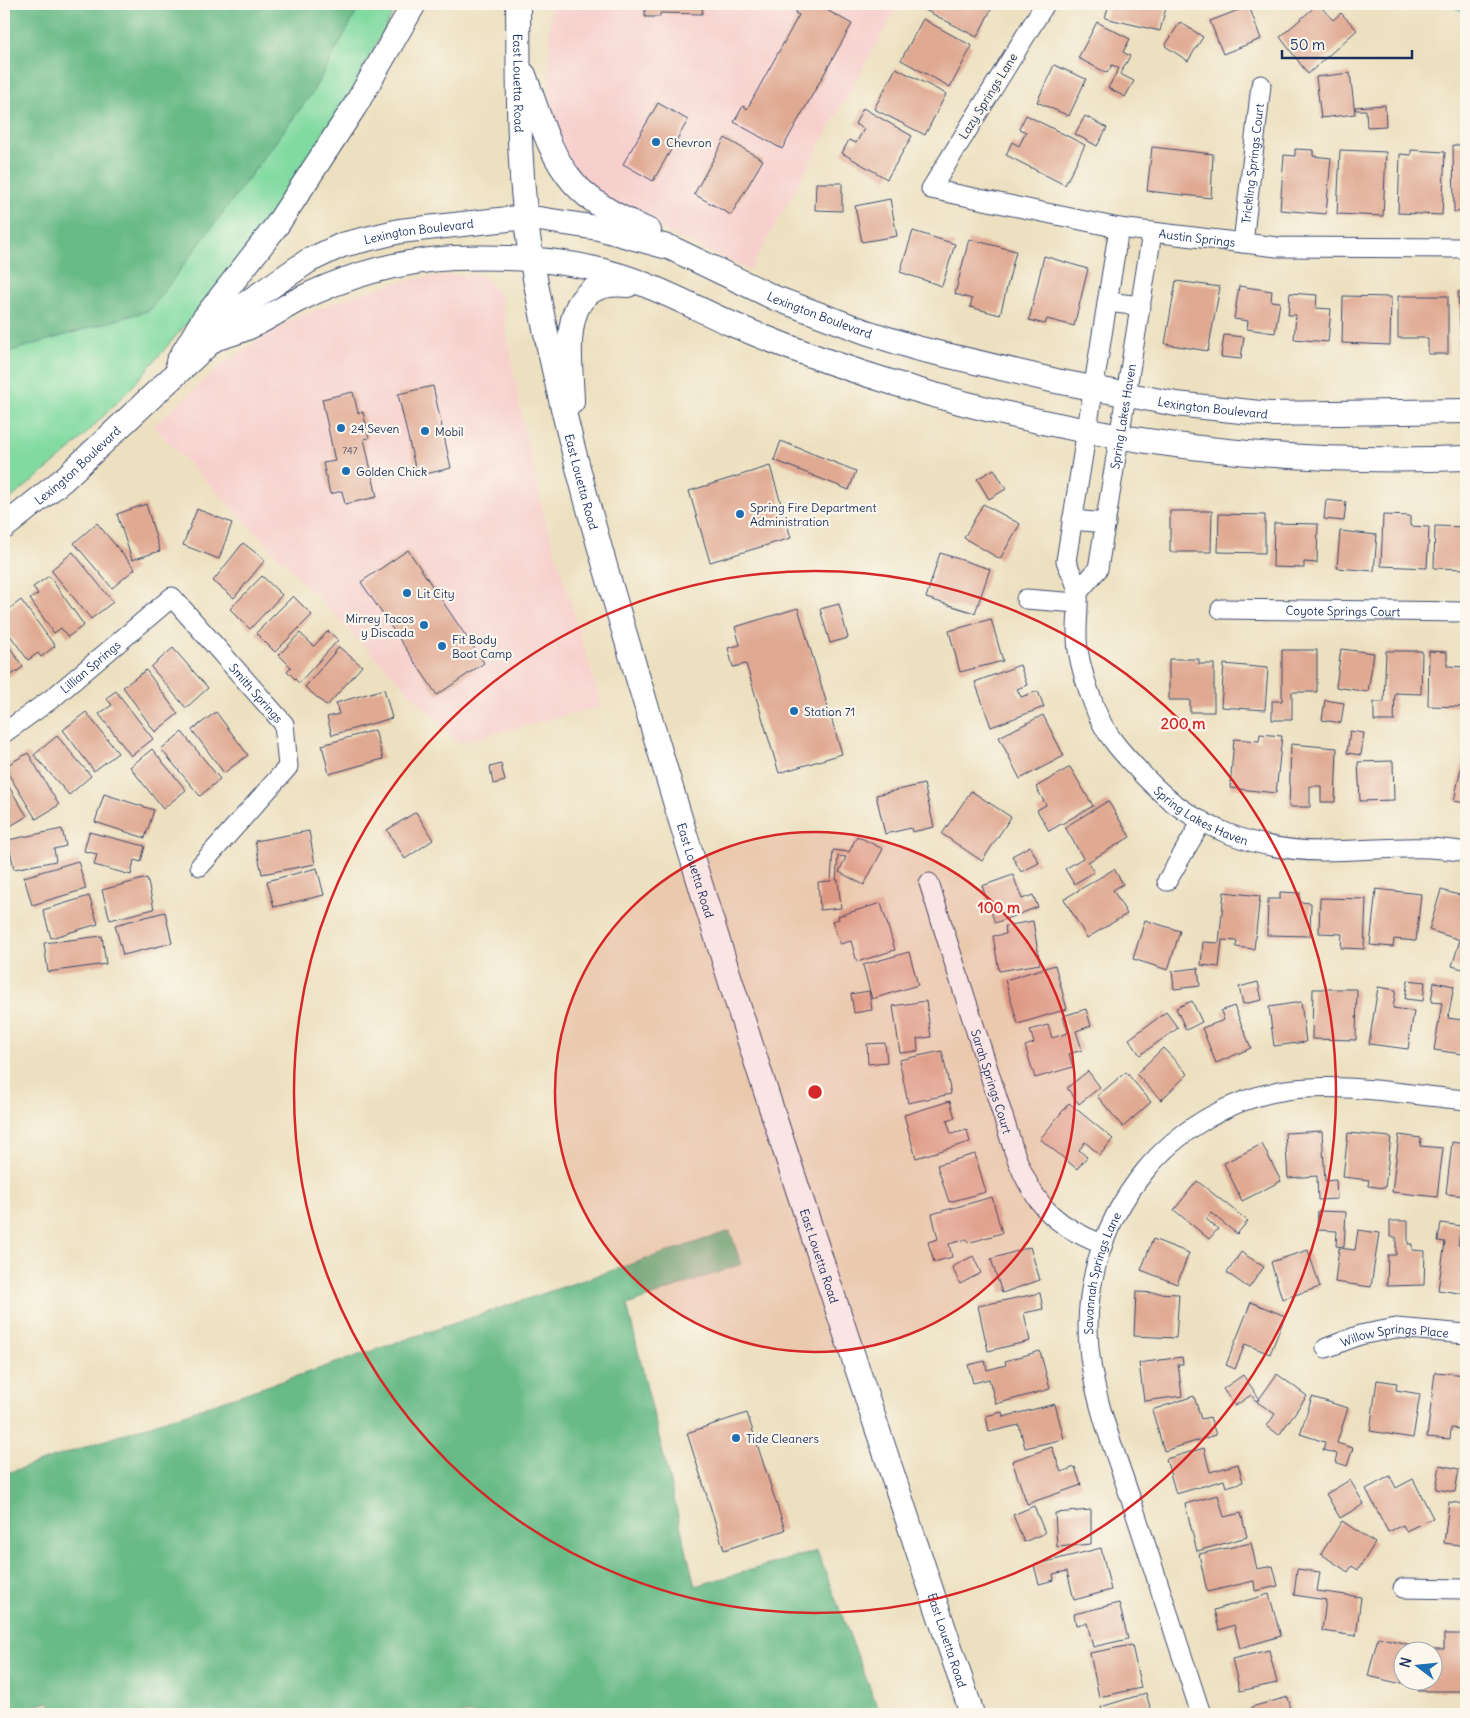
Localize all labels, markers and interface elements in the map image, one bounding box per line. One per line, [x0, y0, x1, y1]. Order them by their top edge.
scale bar [1282, 28, 1412, 60]
street label: East Louetta Road [511, 34, 527, 133]
text: 50 m [1290, 35, 1325, 54]
street label: Lazy Springs Lane [956, 50, 1020, 142]
street label: Trickling Springs Court [1238, 103, 1266, 224]
place label: Chevron [666, 135, 712, 150]
marker: Chevron [650, 136, 662, 148]
street label: Lexington Boulevard [362, 215, 474, 247]
street label: Austin Springs [1158, 225, 1236, 249]
street label: Lexington Boulevard [765, 288, 874, 341]
street label: Spring Lakes Haven [1107, 363, 1138, 470]
street label: Lexington Boulevard [1157, 393, 1269, 421]
place label: 24 Seven [351, 421, 400, 436]
marker: 24 Seven [335, 422, 347, 434]
street label: Lexington Boulevard [31, 423, 123, 508]
place label: Mobil [435, 424, 463, 439]
marker: Mobil [419, 425, 431, 437]
street label: East Louetta Road [562, 432, 602, 531]
house number: 747 [342, 444, 358, 457]
place label: Golden Chick [356, 464, 427, 479]
marker: Golden Chick [340, 465, 352, 477]
place label: Spring Fire Department Administration [750, 500, 876, 529]
marker: Spring Fire Department Administration [734, 508, 746, 520]
place label: Lit City [417, 586, 455, 601]
marker: Lit City [401, 587, 413, 599]
street label: Coyote Springs Court [1285, 602, 1401, 619]
place label: Mirrey Tacos y Discada [346, 611, 414, 640]
marker: Mirrey Tacos y Discada [418, 619, 430, 631]
place label: Fit Body Boot Camp [452, 632, 512, 661]
street label: Lillian Springs [57, 637, 123, 696]
marker: Fit Body Boot Camp [436, 640, 448, 652]
street label: Smith Springs [226, 660, 287, 726]
place label: Station 71 [804, 704, 855, 719]
marker: Station 71 [788, 705, 800, 717]
text: 200 m [1161, 714, 1205, 733]
street label: Spring Lakes Haven [1151, 783, 1250, 848]
street label: East Louetta Road [674, 821, 718, 920]
text: 100 m [978, 898, 1020, 917]
street label: Sarah Springs Court [968, 1027, 1015, 1135]
centre of rings [806, 1083, 824, 1101]
street label: East Louetta Road [797, 1207, 842, 1305]
street label: Savannah Springs Lane [1081, 1209, 1124, 1335]
street label: Willow Springs Place [1338, 1320, 1450, 1349]
place label: Tide Cleaners [746, 1431, 819, 1446]
marker: Tide Cleaners [730, 1432, 742, 1444]
street label: East Louetta Road [925, 1591, 970, 1689]
north arrow [1392, 1640, 1442, 1690]
text: N [1396, 1655, 1415, 1670]

